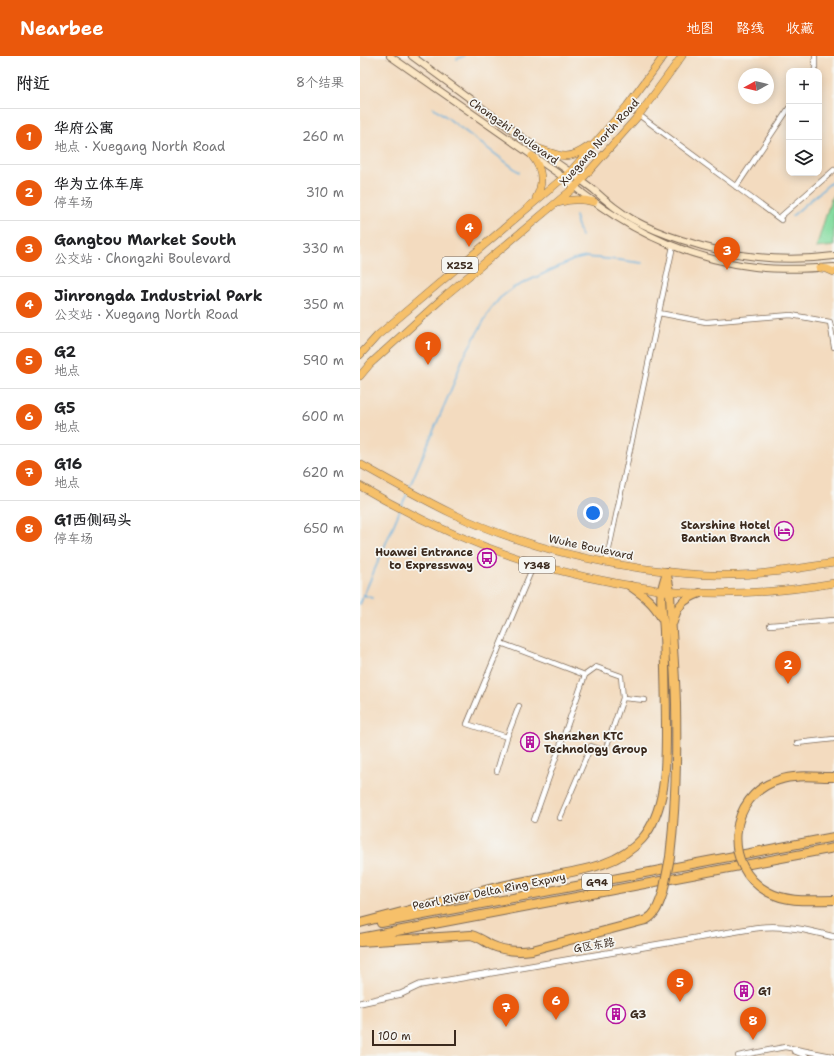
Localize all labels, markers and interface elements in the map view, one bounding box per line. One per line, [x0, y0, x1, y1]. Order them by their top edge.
text: Nearbee [20, 16, 104, 41]
text: 地图 [686, 19, 714, 37]
text: 路线 [736, 19, 764, 37]
text: 收藏 [786, 19, 814, 37]
north arrow [738, 68, 774, 104]
map controls [786, 68, 822, 176]
button: + [786, 68, 822, 104]
text: 附近 [16, 72, 50, 94]
text: 8个结果 [296, 74, 344, 91]
street label: Chongzhi Boulevard [466, 95, 561, 168]
street label: Xuegang North Road [556, 96, 643, 189]
button: − [786, 104, 822, 140]
text: 华府公寓 [54, 118, 114, 138]
text: 1 [26, 128, 32, 145]
text: 260 m [302, 128, 344, 145]
text: 地点 · Xuegang North Road [54, 138, 225, 155]
button: layers [786, 140, 822, 176]
text: 华为立体车库 [54, 174, 144, 194]
text: 2 [24, 184, 34, 201]
text: 310 m [306, 184, 344, 201]
text: 停车场 [54, 194, 93, 211]
pin: 4 [456, 214, 482, 247]
text: Gangtou Market South [54, 230, 236, 250]
pin: 3 [714, 237, 740, 270]
text: 3 [24, 240, 34, 257]
text: 330 m [302, 240, 344, 257]
text: 公交站 · Chongzhi Boulevard [54, 250, 231, 267]
road number: X252 [442, 257, 478, 273]
text: Jinrongda Industrial Park [54, 286, 262, 306]
text: 4 [24, 296, 34, 313]
text: 350 m [303, 296, 344, 313]
text: 公交站 · Xuegang North Road [54, 306, 238, 323]
pin: 1 [415, 332, 441, 365]
text: G2 [54, 342, 76, 362]
text: 5 [25, 352, 33, 369]
text: 590 m [303, 352, 344, 369]
text: 地点 [54, 362, 80, 379]
text: G5 [54, 398, 75, 418]
text: 6 [24, 408, 34, 425]
text: 600 m [301, 408, 344, 425]
text: 地点 [54, 418, 80, 435]
text: G16 [54, 454, 82, 474]
text: 7 [24, 464, 34, 481]
text: 620 m [302, 464, 344, 481]
text: 地点 [54, 474, 80, 491]
your location [583, 503, 603, 523]
text: G1西侧码头 [54, 510, 132, 530]
place label: Starshine Hotel Bantian Branch [681, 518, 771, 546]
text: 8 [24, 520, 34, 537]
text: 650 m [303, 520, 344, 537]
hotel icon: Starshine Hotel Bantian Branch [773, 520, 795, 542]
text: 停车场 [54, 530, 93, 547]
street label: Wuhe Boulevard [547, 531, 635, 564]
place label: Huawei Entrance to Expressway [375, 545, 473, 573]
bus stop icon: Huawei Entrance to Expressway [476, 547, 498, 569]
road number: Y348 [519, 557, 555, 573]
pin: 2 [775, 651, 801, 684]
place label: Shenzhen KTC Technology Group [544, 729, 648, 757]
building icon: Shenzhen KTC Technology Group [519, 731, 541, 753]
street label: Pearl River Delta Ring Expwy [411, 869, 567, 914]
road number: G94 [582, 874, 612, 890]
street label: G区东路 [572, 935, 616, 956]
pin: 5 [667, 969, 693, 1002]
building icon: G1 [733, 980, 755, 1002]
place label: G1 [758, 984, 771, 999]
pin: 6 [543, 987, 569, 1020]
pin: 7 [493, 994, 519, 1027]
building icon: G3 [605, 1003, 627, 1025]
place label: G3 [630, 1007, 646, 1022]
pin: 8 [740, 1007, 766, 1040]
scale bar [372, 1028, 456, 1047]
text: 100 m [378, 1029, 411, 1044]

